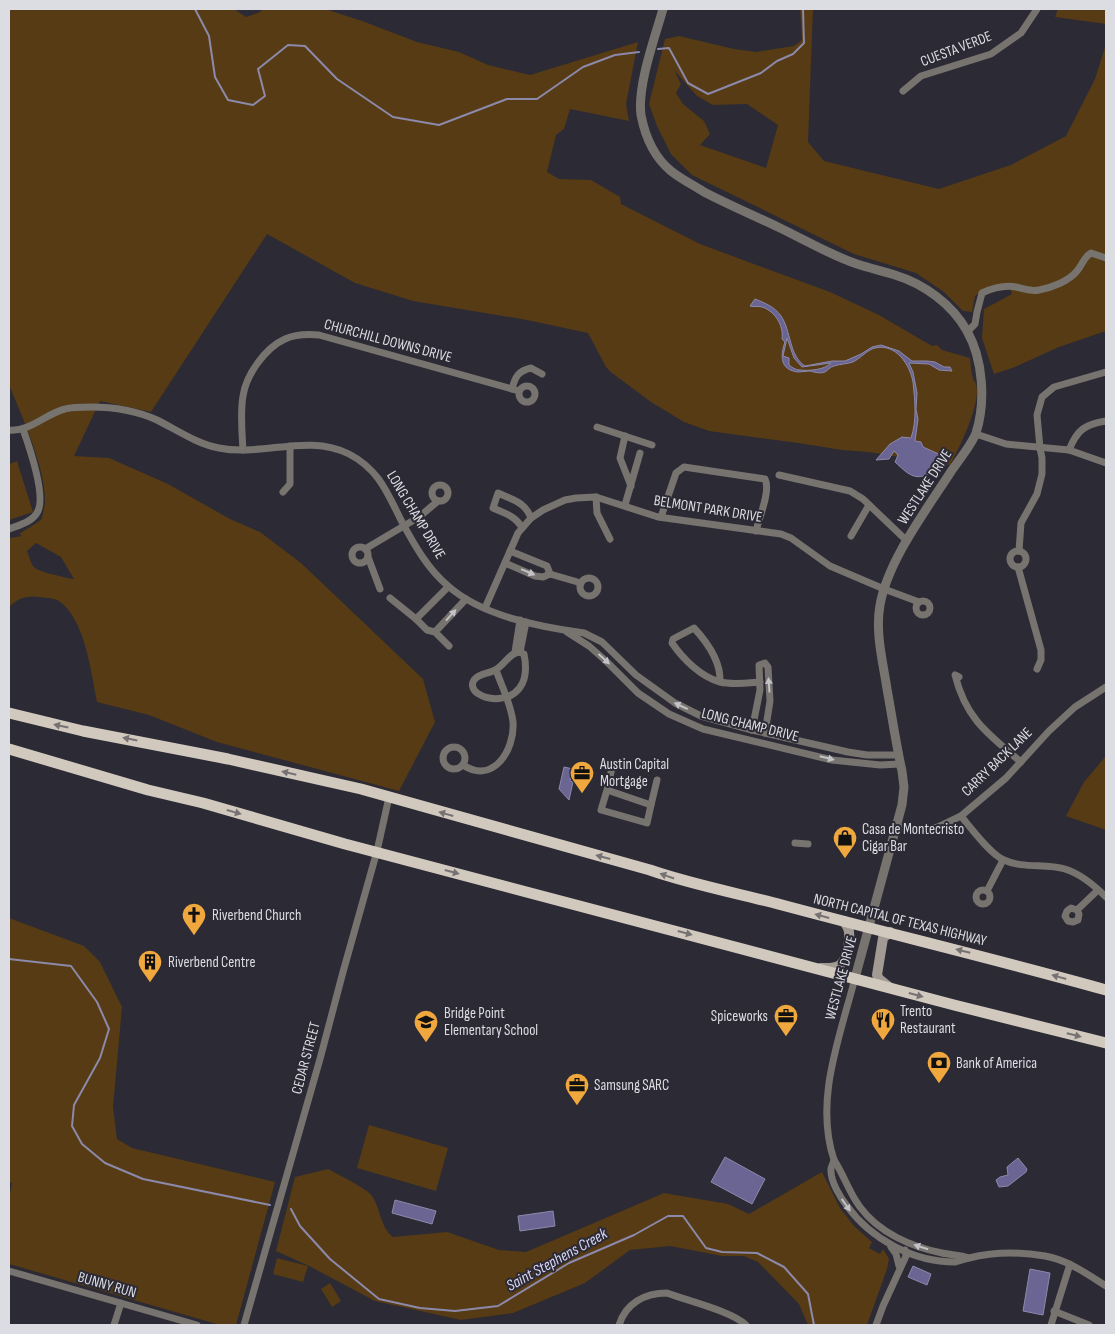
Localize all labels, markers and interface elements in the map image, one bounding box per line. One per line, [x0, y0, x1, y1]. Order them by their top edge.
street label: CUESTA VERDE [918, 27, 994, 71]
street label: CHURCHILL DOWNS DRIVE [322, 315, 454, 367]
street label: WESTLAKE DRIVE [894, 446, 956, 528]
street label: LONG CHAMP DRIVE [382, 467, 450, 563]
street label: BELMONT PARK DRIVE [652, 491, 764, 527]
one-way arrow [520, 569, 535, 577]
one-way arrow [445, 609, 456, 622]
one-way arrow [597, 653, 609, 665]
one-way arrow [765, 677, 773, 693]
one-way arrow [674, 702, 689, 711]
street label: LONG CHAMP DRIVE [699, 704, 801, 746]
one-way arrow [54, 722, 69, 730]
street label: CARRY BACK LANE [958, 723, 1036, 801]
one-way arrow [122, 735, 138, 743]
one-way arrow [819, 754, 834, 762]
place label: Austin Capital Mortgage [599, 755, 669, 791]
office icon: Austin Capital Mortgage [569, 760, 595, 794]
one-way arrow [282, 769, 297, 777]
one-way arrow [226, 808, 241, 816]
one-way arrow [439, 809, 454, 817]
place label: Casa de Montecristo Cigar Bar [862, 820, 964, 856]
shop icon: Casa de Montecristo Cigar Bar [832, 825, 858, 859]
one-way arrow [596, 853, 611, 861]
one-way arrow [445, 868, 460, 876]
one-way arrow [660, 872, 675, 879]
street label: NORTH CAPITAL OF TEXAS HIGHWAY [812, 889, 989, 951]
church icon: Riverbend Church [181, 902, 207, 936]
place label: Riverbend Church [212, 906, 302, 925]
one-way arrow [815, 911, 830, 919]
one-way arrow [677, 930, 692, 938]
street label: WESTLAKE DRIVE [821, 934, 861, 1022]
one-way arrow [956, 947, 971, 955]
building icon: Riverbend Centre [137, 949, 163, 983]
place label: Riverbend Centre [168, 953, 255, 972]
one-way arrow [1052, 973, 1067, 981]
one-way arrow [909, 991, 924, 999]
place label: Trento Restaurant [900, 1002, 956, 1038]
office icon: Spiceworks [773, 1003, 799, 1037]
place label: Bridge Point Elementary School [444, 1004, 538, 1040]
place label: Spiceworks [711, 1007, 768, 1026]
restaurant icon: Trento Restaurant [870, 1007, 896, 1041]
school or university icon: Bridge Point Elementary School [413, 1009, 439, 1043]
street label: CEDAR STREET [287, 1020, 325, 1096]
one-way arrow [1066, 1031, 1081, 1039]
bank icon: Bank of America [926, 1050, 952, 1084]
place label: Bank of America [956, 1054, 1037, 1073]
office icon: Samsung SARC [564, 1072, 590, 1106]
place label: Samsung SARC [594, 1076, 669, 1095]
one-way arrow [841, 1198, 851, 1212]
water label: Saint Stephens Creek [503, 1224, 612, 1296]
one-way arrow [914, 1243, 929, 1251]
street label: BUNNY RUN [76, 1268, 138, 1302]

